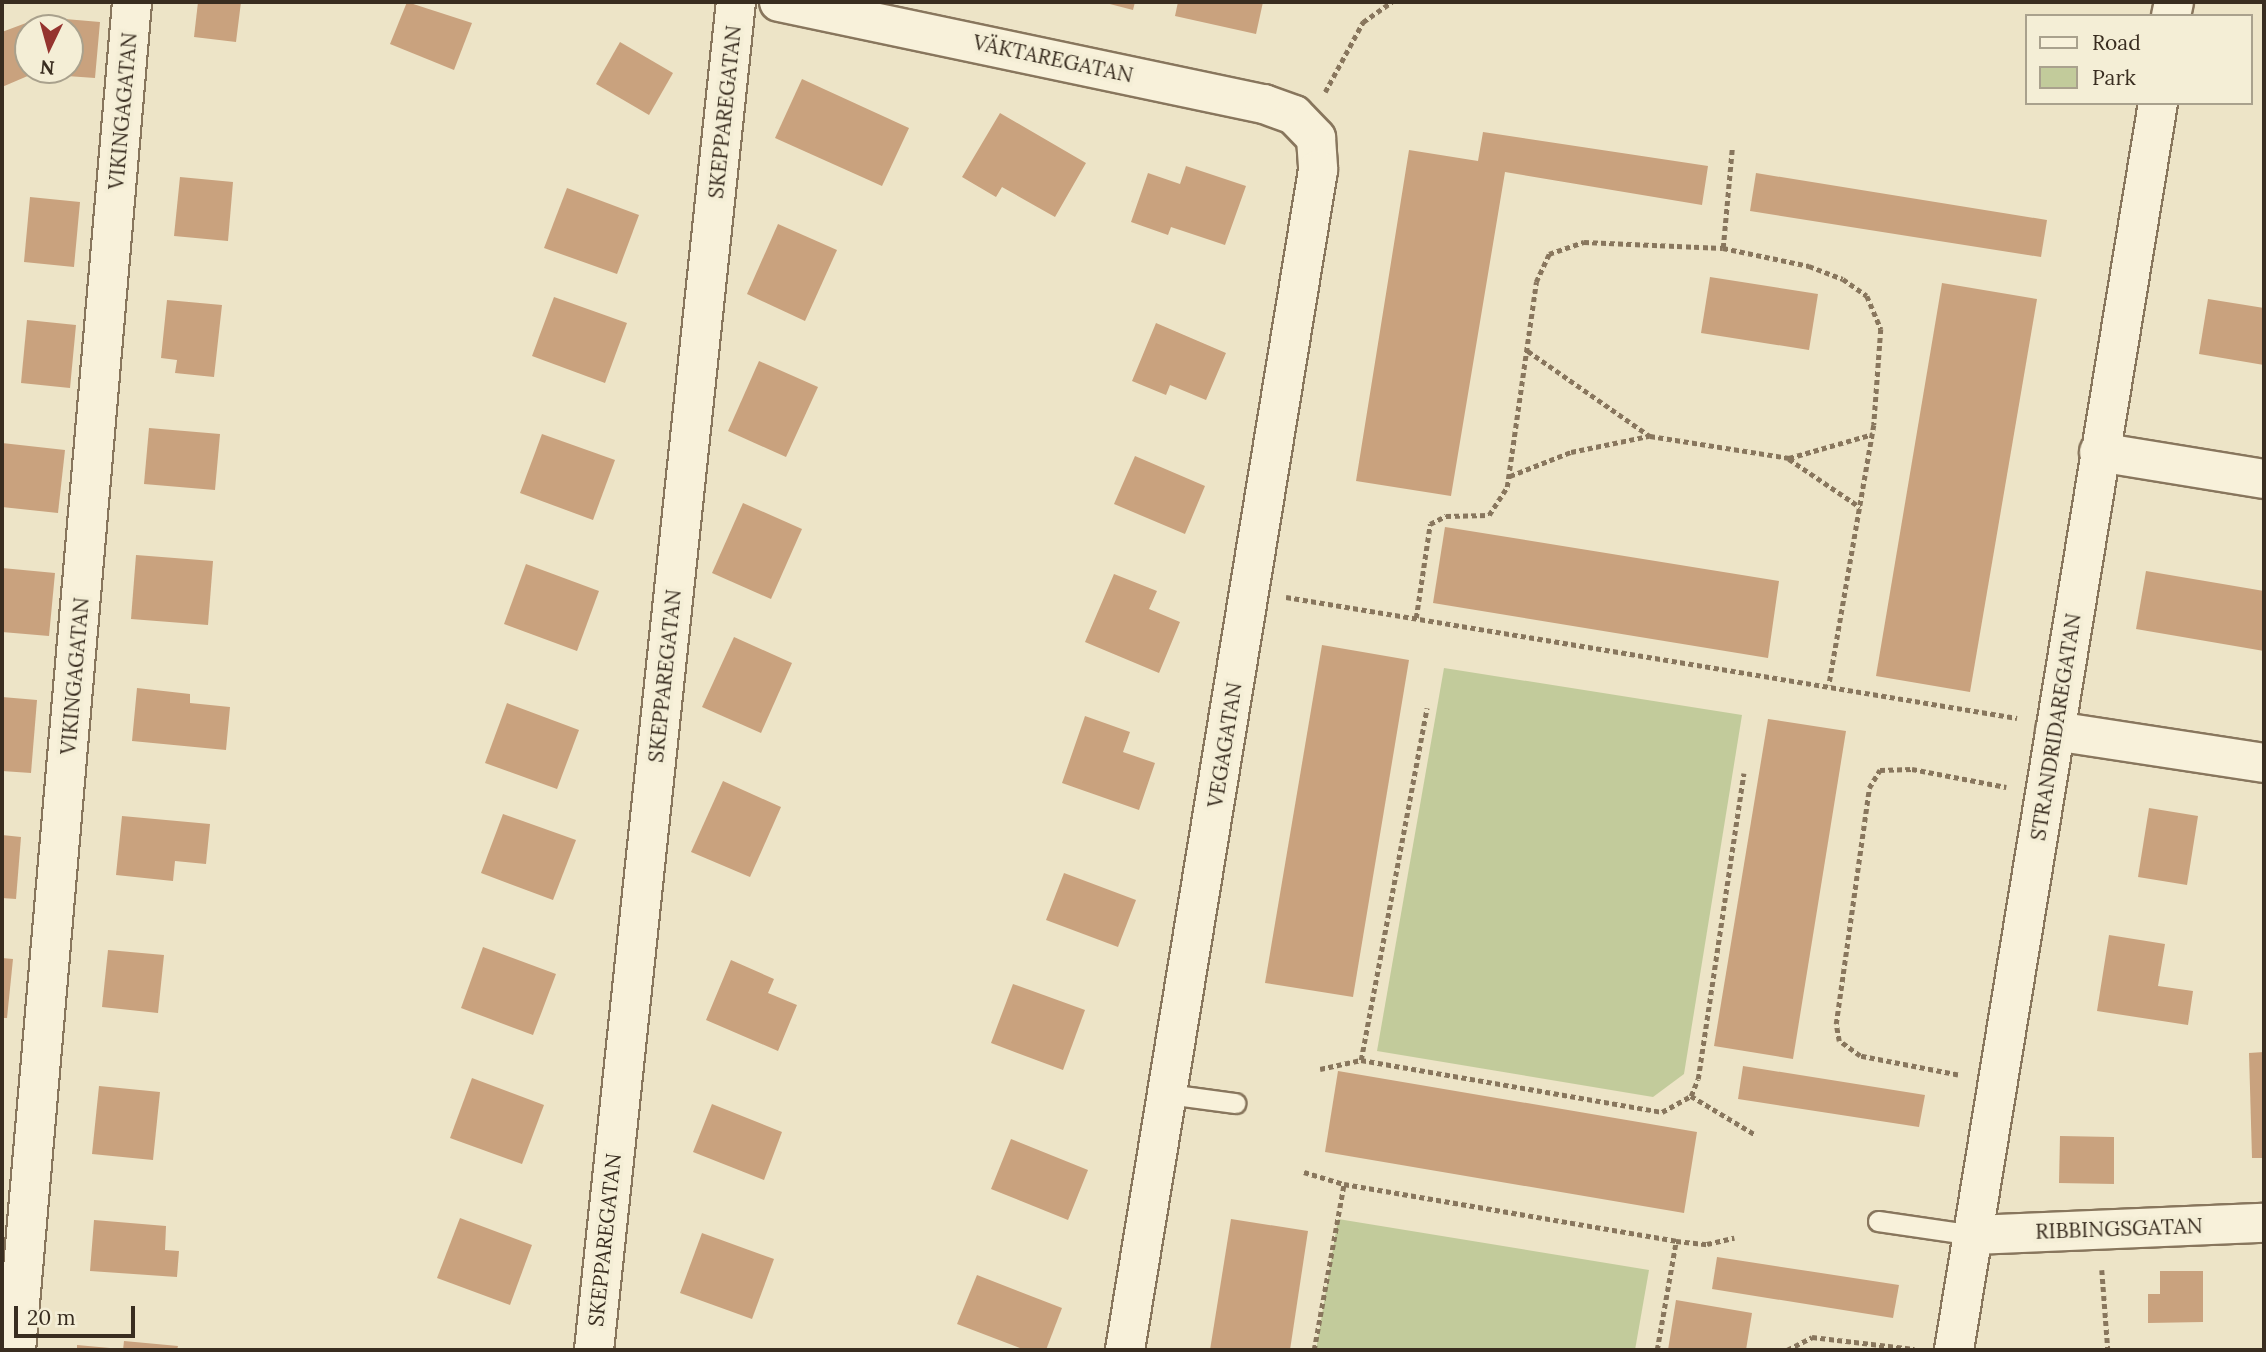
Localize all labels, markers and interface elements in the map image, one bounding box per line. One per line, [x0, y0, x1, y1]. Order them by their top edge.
north arrow [14, 14, 84, 84]
legend [2024, 14, 2252, 105]
street label: SKEPPAREGATAN [703, 24, 747, 200]
text: Road [2092, 29, 2141, 56]
street label: VÄKTAREGATAN [971, 30, 1135, 88]
street label: VIKINGAGATAN [104, 31, 142, 191]
text: N [39, 55, 56, 81]
text: Park [2092, 64, 2136, 91]
street label: SKEPPAREGATAN [643, 588, 687, 764]
street label: VIKINGAGATAN [56, 596, 94, 756]
street label: STRANDRIDAREGATAN [2026, 612, 2086, 842]
street label: VEGAGATAN [1203, 681, 1247, 809]
street label: SKEPPAREGATAN [583, 1152, 627, 1328]
street label: RIBBINGSGATAN [2035, 1213, 2203, 1245]
scale bar [18, 1292, 138, 1336]
text: 20 m [27, 1304, 76, 1331]

